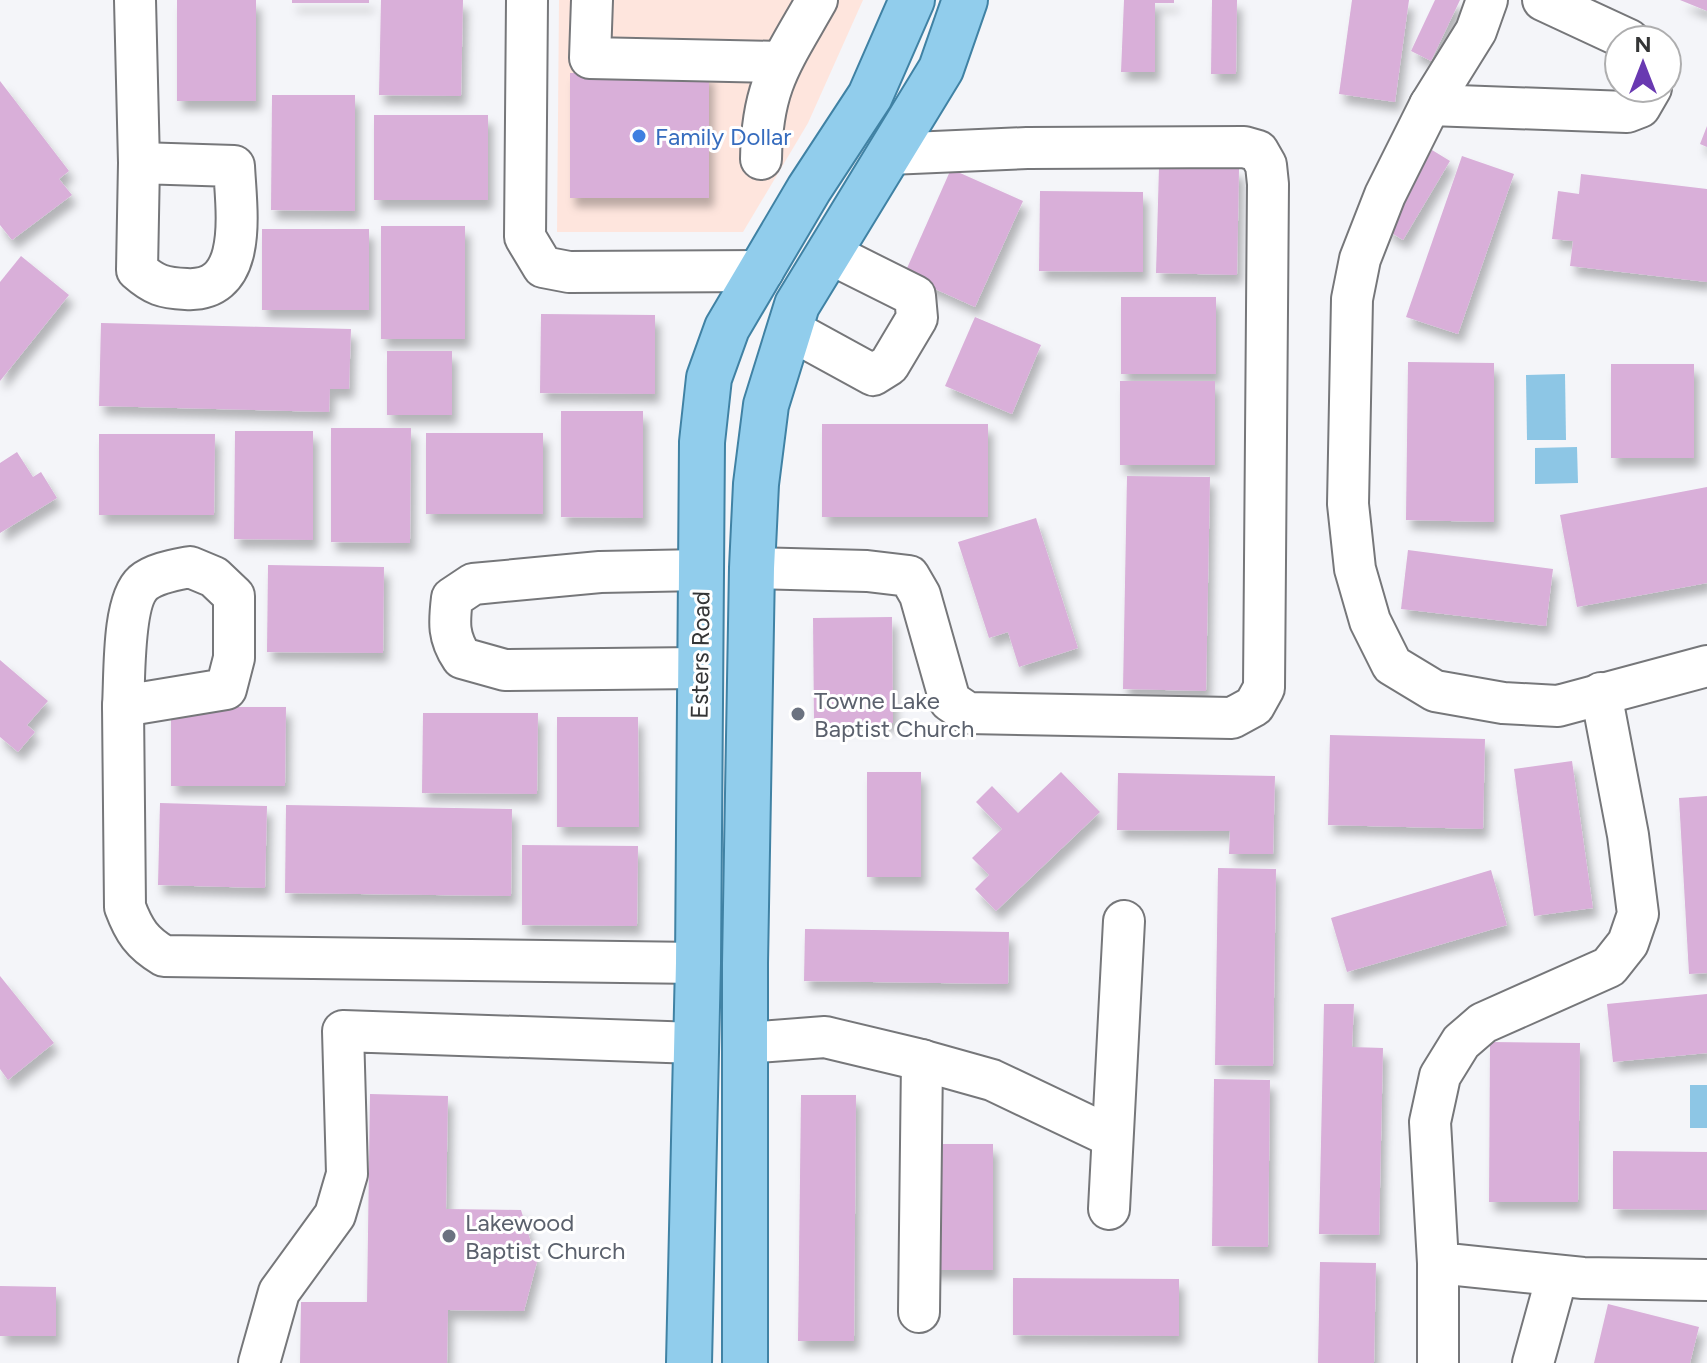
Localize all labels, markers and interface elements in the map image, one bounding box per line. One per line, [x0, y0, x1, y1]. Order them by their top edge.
north arrow [1603, 24, 1683, 104]
text: N [1634, 31, 1652, 58]
place label: Family Dollar [655, 122, 791, 151]
marker: Family Dollar [630, 127, 648, 145]
street label: Esters Road [684, 591, 716, 719]
place label: Towne Lake Baptist Church [814, 686, 975, 743]
marker: Towne Lake Baptist Church [789, 705, 807, 723]
place label: Lakewood Baptist Church [465, 1208, 626, 1265]
marker: Lakewood Baptist Church [440, 1227, 458, 1245]

